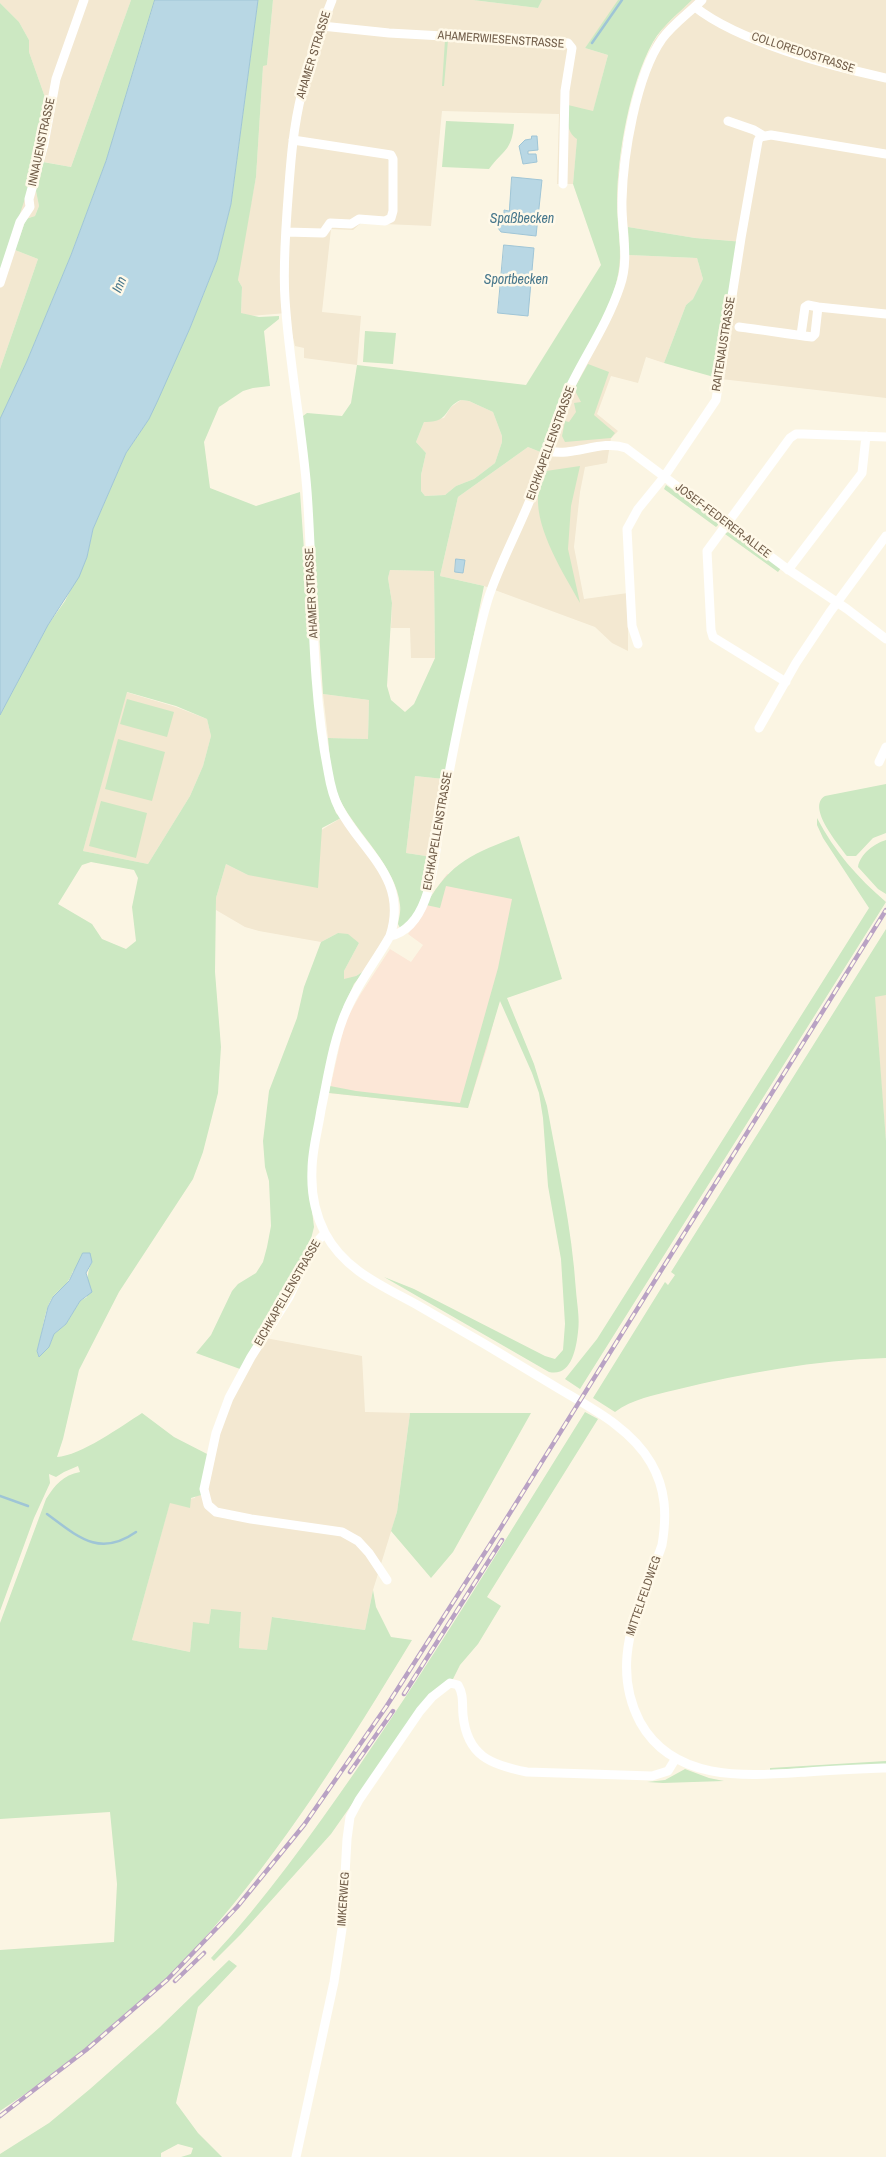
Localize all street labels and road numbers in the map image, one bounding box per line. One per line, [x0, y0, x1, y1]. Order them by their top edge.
street label: AHAMER STRASSE [294, 9, 334, 101]
street label: AHAMERWIESENSTRASSE [437, 28, 565, 52]
street label: COLLOREDOSTRASSE [750, 30, 856, 76]
street label: INNAUENSTRASSE [26, 96, 58, 188]
street label: RAITENAUSTRASSE [709, 296, 739, 392]
street label: EICHKAPELLENSTRASSE [524, 384, 578, 502]
street label: JOSEF-FEDERER-ALLEE [672, 480, 774, 562]
street label: AHAMER STRASSE [302, 547, 322, 639]
street label: EICHKAPELLENSTRASSE [420, 771, 456, 891]
street label: EICHKAPELLENSTRASSE [252, 1237, 324, 1349]
street label: MITTELFELDWEG [624, 1554, 664, 1638]
street label: IMKERWEG [335, 1871, 353, 1927]

